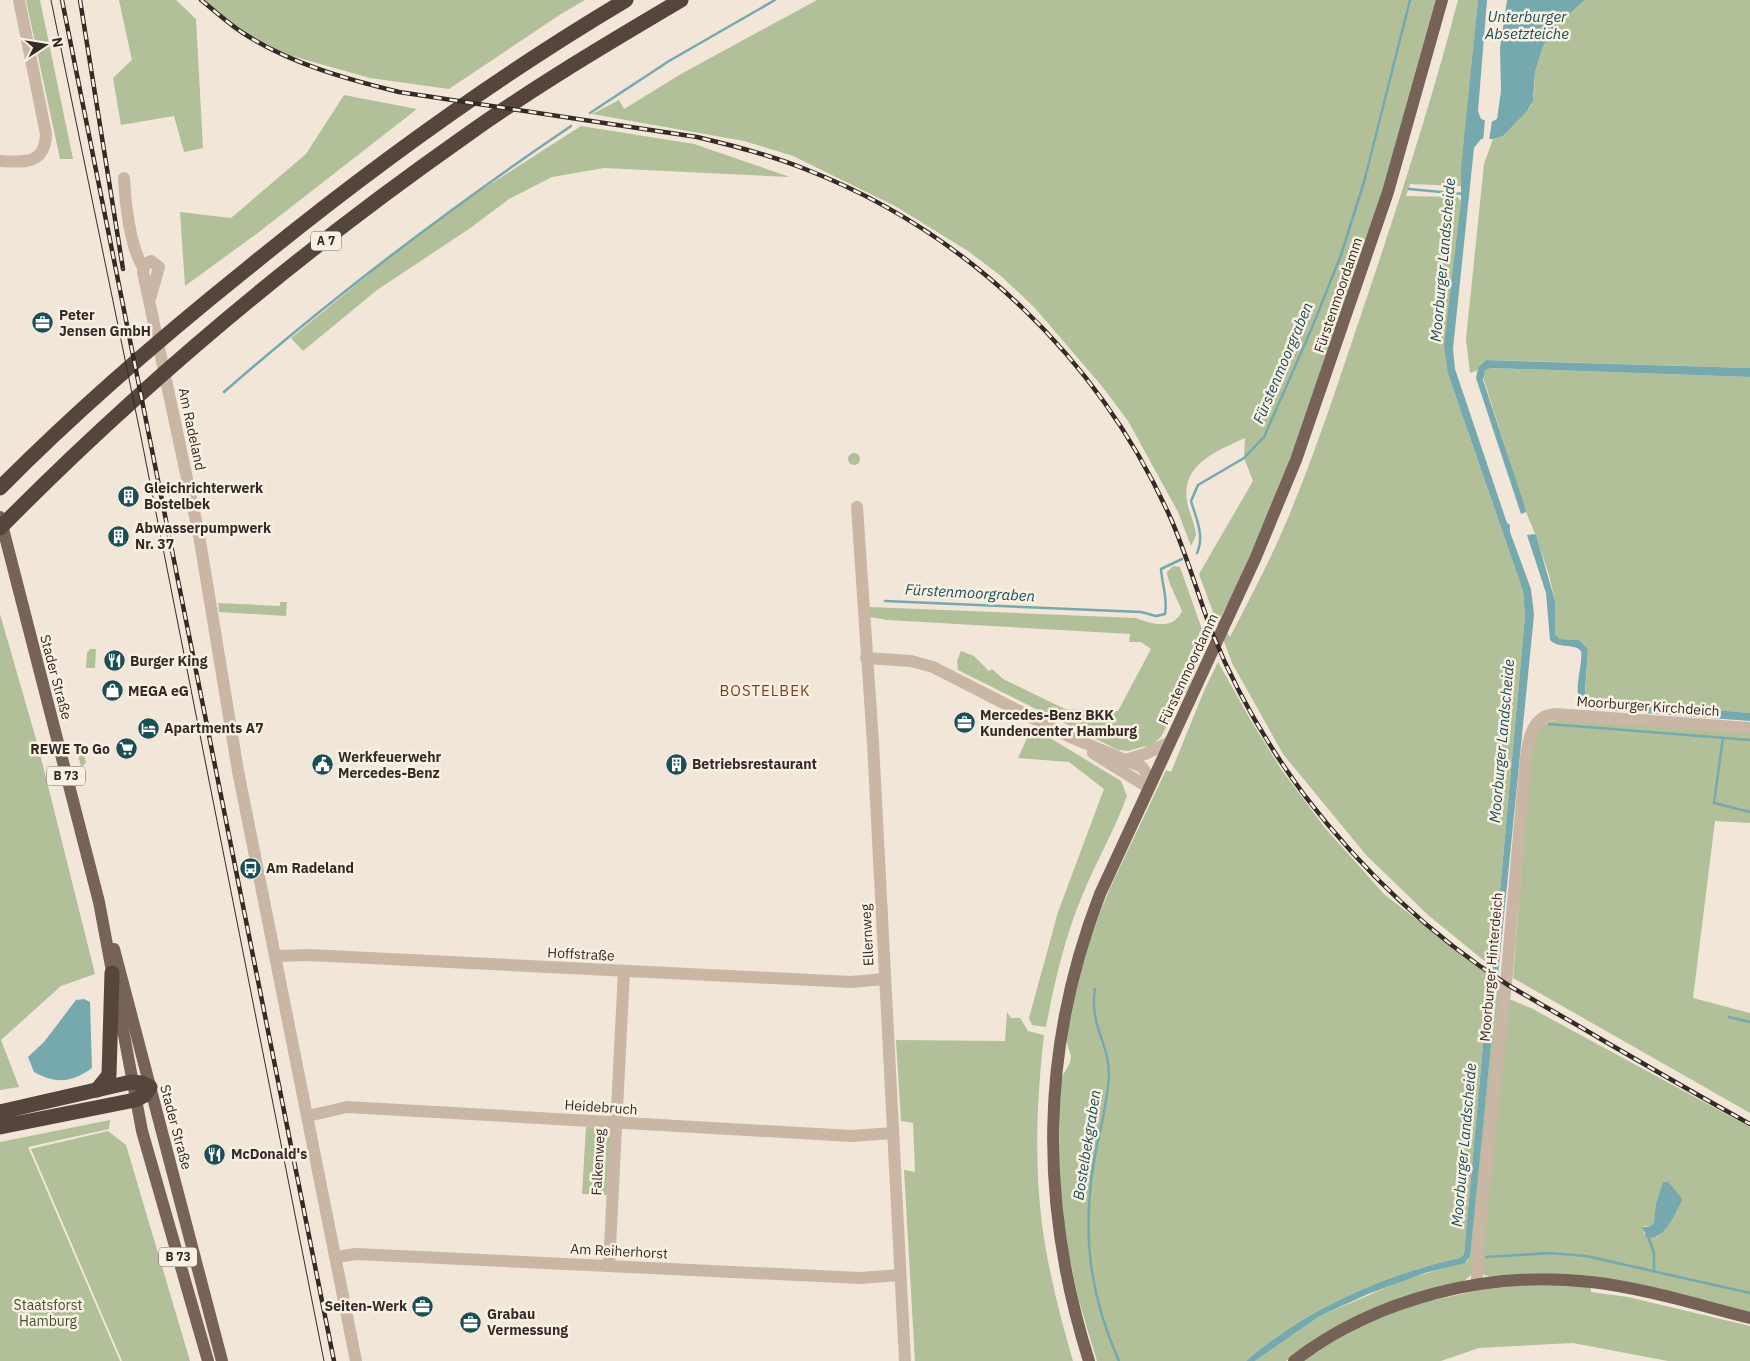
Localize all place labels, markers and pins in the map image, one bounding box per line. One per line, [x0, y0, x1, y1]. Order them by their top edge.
place label: Peter Jensen GmbH [59, 306, 151, 340]
office icon: Peter Jensen GmbH [31, 311, 55, 335]
place label: Gleichrichterwerk Bostelbek [144, 479, 264, 513]
building icon: Gleichrichterwerk Bostelbek [116, 484, 140, 508]
place label: Abwasserpumpwerk Nr. 37 [135, 519, 272, 553]
building icon: Abwasserpumpwerk Nr. 37 [107, 524, 131, 548]
restaurant icon: Burger King [102, 649, 126, 673]
place label: Burger King [130, 652, 208, 670]
shop icon: MEGA eG [100, 679, 124, 703]
place label: MEGA eG [128, 682, 189, 700]
place label: Mercedes-Benz BKK Kundencenter Hamburg [980, 706, 1137, 740]
office icon: Mercedes-Benz BKK Kundencenter Hamburg [952, 711, 976, 735]
hotel icon: Apartments A7 [136, 716, 160, 740]
place label: Apartments A7 [164, 719, 264, 737]
supermarket icon: REWE To Go [114, 737, 138, 761]
place label: REWE To Go [30, 740, 110, 758]
place label: Werkfeuerwehr Mercedes-Benz [338, 748, 442, 782]
building icon: Betriebsrestaurant [664, 752, 688, 776]
public building icon: Werkfeuerwehr Mercedes-Benz [310, 753, 334, 777]
place label: Betriebsrestaurant [692, 755, 817, 773]
bus stop icon: Am Radeland [238, 856, 262, 880]
place label: Am Radeland [266, 859, 354, 877]
restaurant icon: McDonald's [203, 1142, 227, 1166]
place label: McDonald's [231, 1145, 307, 1163]
office icon: Seiten-Werk [411, 1294, 435, 1318]
place label: Seiten-Werk [324, 1297, 408, 1315]
place label: Grabau Vermessung [487, 1305, 568, 1339]
office icon: Grabau Vermessung [459, 1310, 483, 1334]

